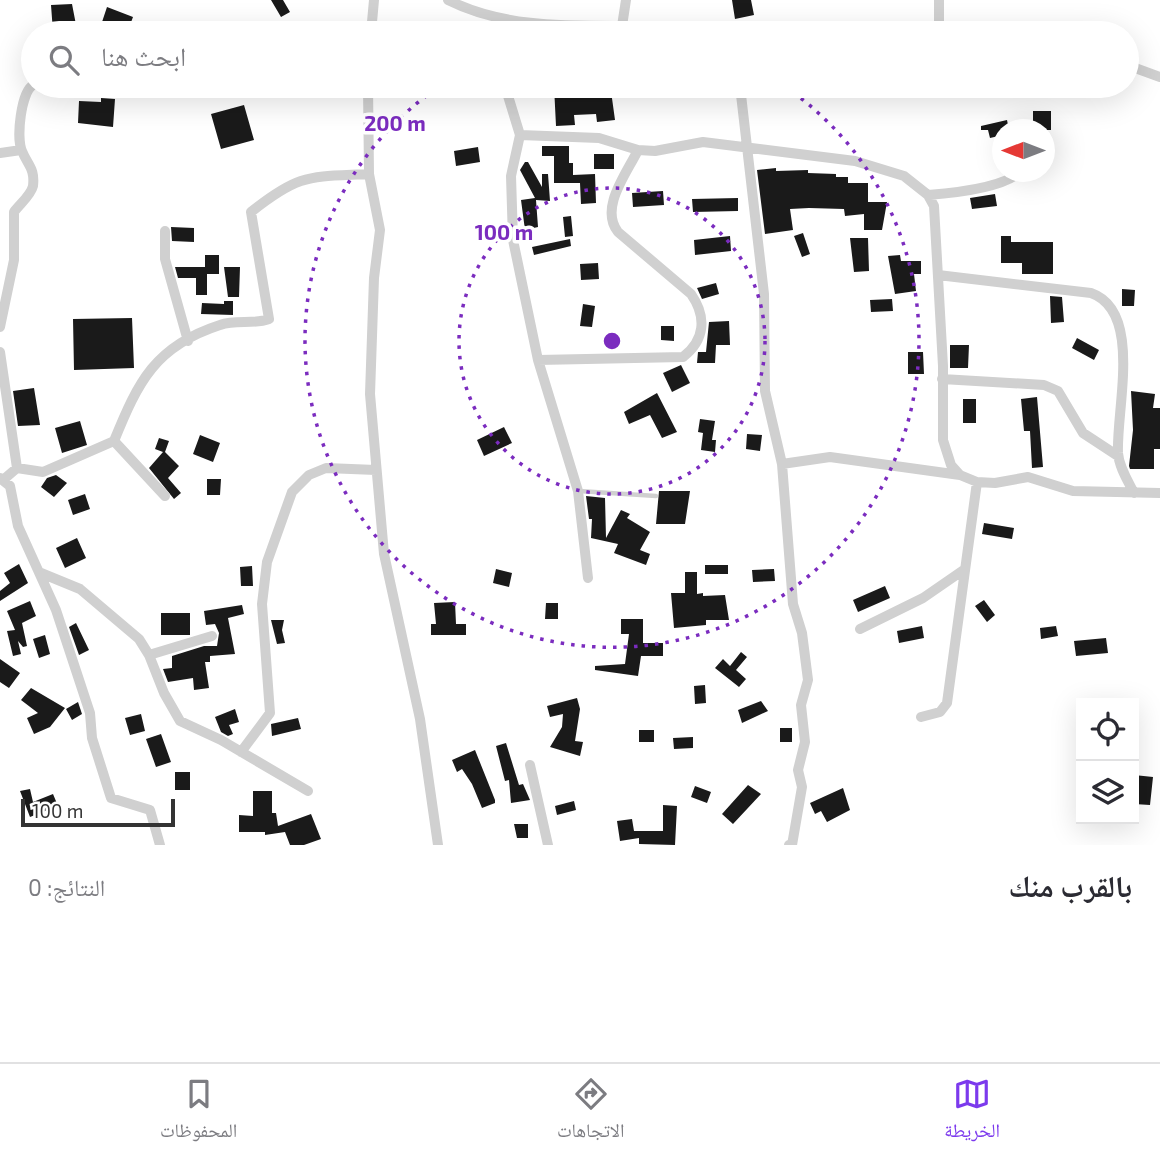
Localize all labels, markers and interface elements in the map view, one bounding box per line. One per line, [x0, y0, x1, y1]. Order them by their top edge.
search box [21, 21, 1139, 98]
text: ابحث هنا [101, 40, 186, 71]
icon: search [45, 41, 83, 79]
text: 200 m [364, 110, 426, 135]
north arrow [992, 119, 1055, 182]
text: 100 m [475, 219, 533, 244]
centre of rings [600, 329, 624, 353]
map controls [1076, 698, 1139, 824]
button: locate [1076, 698, 1139, 761]
button: layers [1076, 761, 1139, 824]
scale bar [21, 796, 175, 828]
text: 100 m [32, 799, 83, 822]
text: بالقرب منك [1008, 867, 1132, 903]
text: النتائج: 0 [28, 873, 105, 901]
tab: المحفوظات [160, 1075, 237, 1149]
tab: الاتجاهات [557, 1075, 624, 1149]
tab: الخريطة [944, 1075, 1000, 1149]

